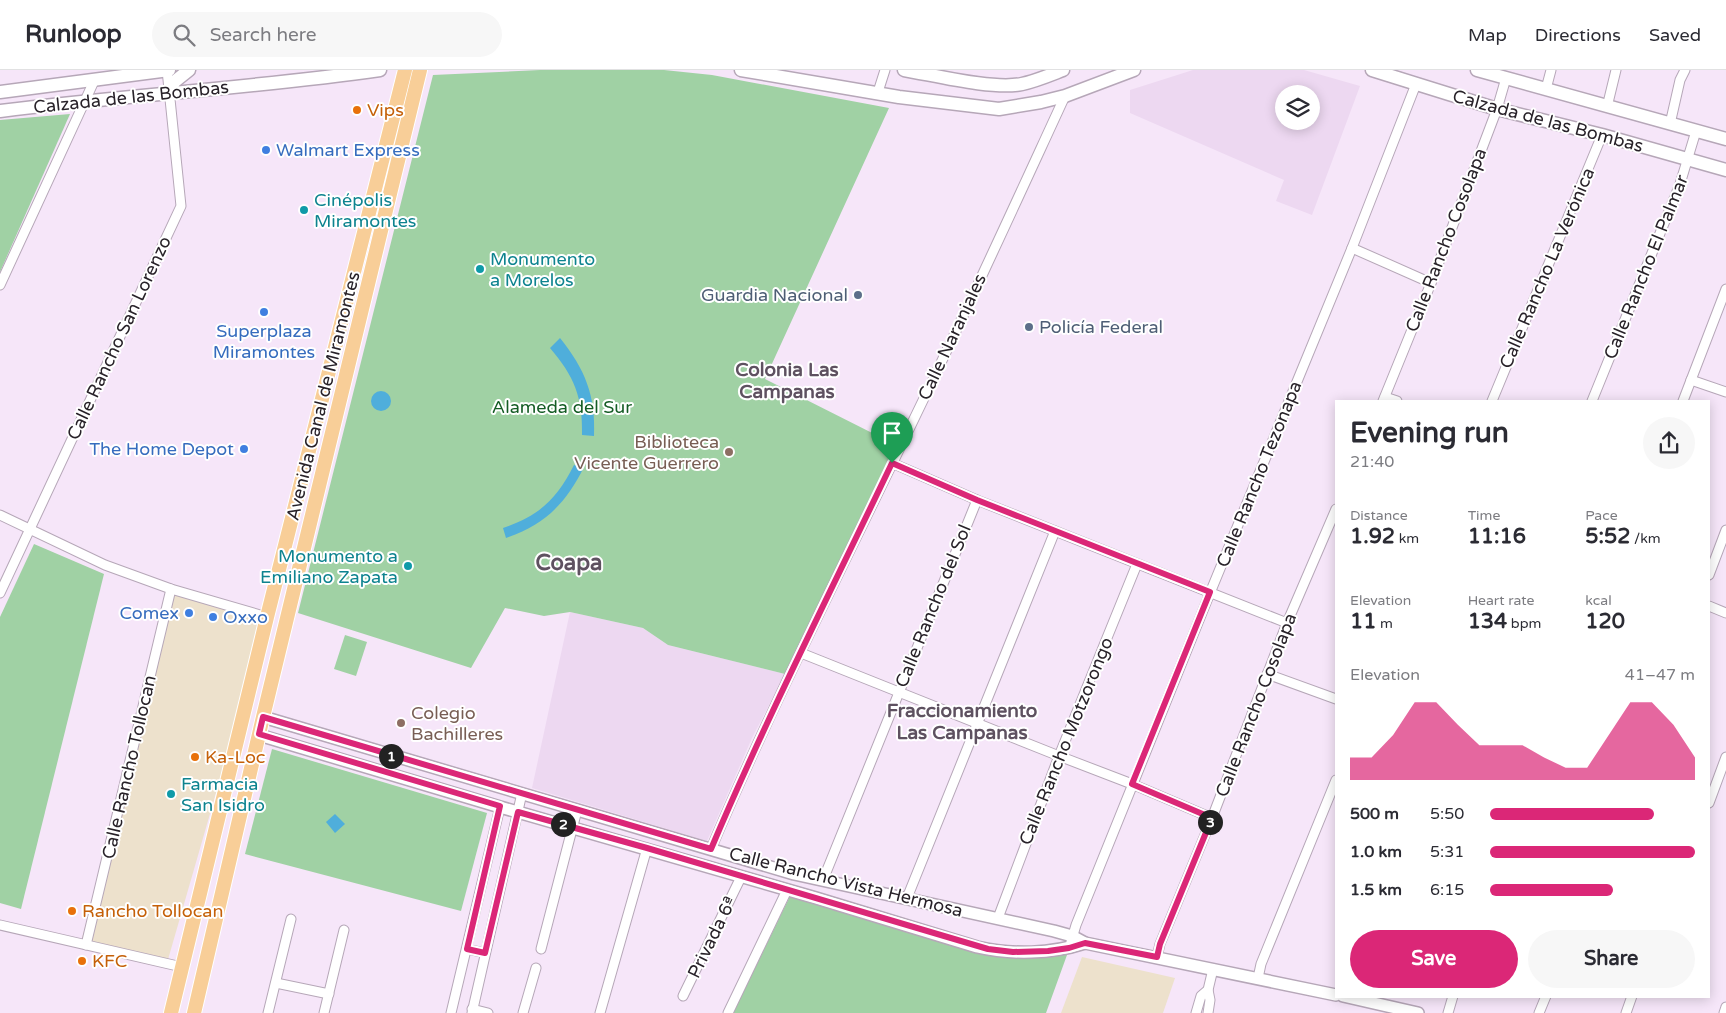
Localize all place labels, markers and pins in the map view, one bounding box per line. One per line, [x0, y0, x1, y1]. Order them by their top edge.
place label: Vips [367, 99, 404, 121]
marker: Vips [351, 104, 363, 116]
place label: Walmart Express [276, 139, 420, 161]
marker: Walmart Express [260, 144, 272, 156]
place label: Cinépolis Miramontes [314, 189, 417, 232]
marker: Cinépolis Miramontes [298, 204, 310, 216]
place label: Monumento a Morelos [490, 248, 595, 291]
marker: Monumento a Morelos [474, 263, 486, 275]
place label: Guardia Nacional [701, 284, 848, 306]
marker: Guardia Nacional [852, 289, 864, 301]
marker: Superplaza Miramontes [258, 306, 270, 318]
place label: Policía Federal [1039, 316, 1163, 338]
place label: Superplaza Miramontes [213, 320, 315, 363]
marker: Policía Federal [1023, 321, 1035, 333]
pin [871, 412, 913, 463]
place label: Biblioteca Vicente Guerrero [574, 431, 719, 474]
place label: The Home Depot [89, 438, 234, 460]
marker: The Home Depot [238, 443, 250, 455]
marker: Biblioteca Vicente Guerrero [723, 446, 735, 458]
place label: Monumento a Emiliano Zapata [260, 545, 398, 588]
marker: Monumento a Emiliano Zapata [402, 560, 414, 572]
place label: Comex [119, 602, 179, 624]
place label: Oxxo [223, 606, 268, 628]
marker: Comex [183, 607, 195, 619]
marker: Oxxo [207, 611, 219, 623]
place label: Colegio Bachilleres [411, 702, 503, 745]
marker: Colegio Bachilleres [395, 717, 407, 729]
pin: 1 [378, 744, 404, 768]
place label: Ka-Loc [205, 746, 265, 768]
marker: Ka-Loc [189, 751, 201, 763]
place label: Farmacia San Isidro [181, 773, 265, 816]
marker: Farmacia San Isidro [165, 788, 177, 800]
pin: 3 [1198, 810, 1222, 834]
pin: 2 [550, 812, 576, 836]
place label: Rancho Tollocan [82, 900, 223, 922]
marker: Rancho Tollocan [66, 905, 78, 917]
place label: KFC [92, 950, 127, 972]
marker: KFC [76, 955, 88, 967]

